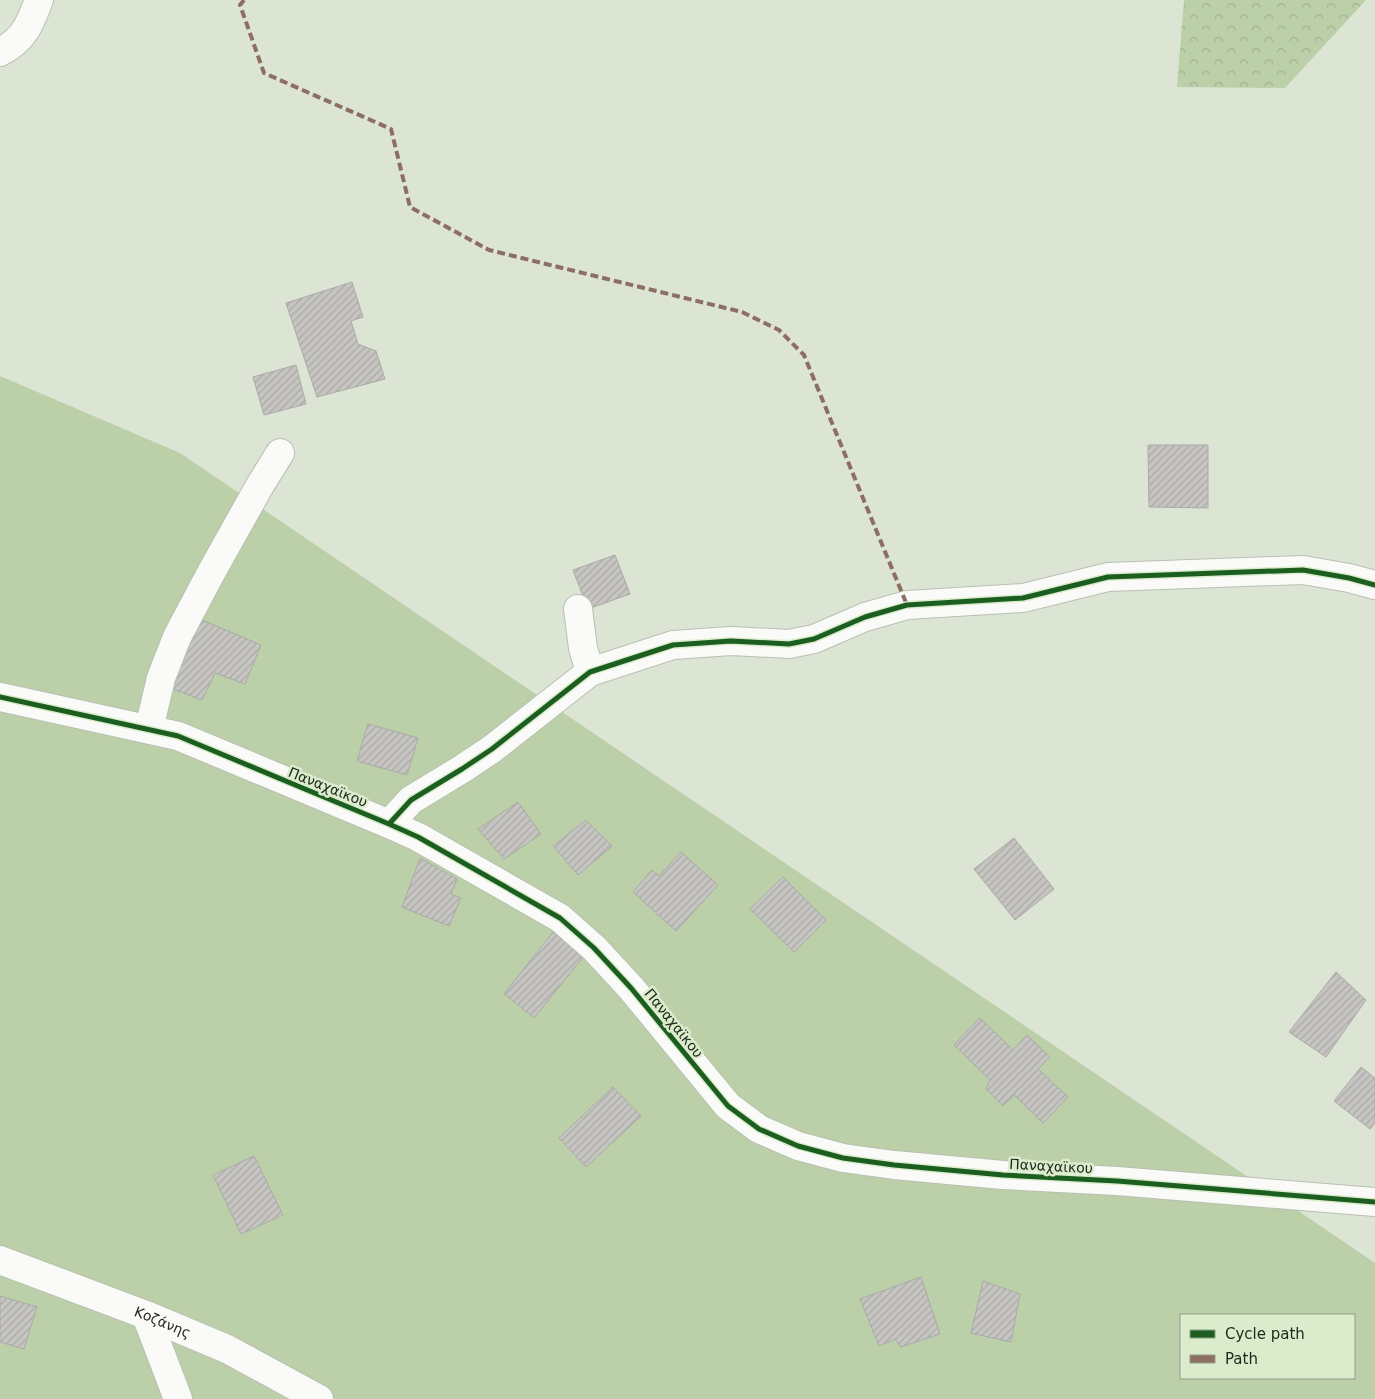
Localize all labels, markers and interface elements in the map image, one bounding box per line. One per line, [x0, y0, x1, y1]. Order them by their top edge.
street label: Παναχαϊκου [286, 764, 370, 810]
street label: Παναχαϊκου [641, 985, 707, 1061]
street label: Παναχαϊκου [1009, 1156, 1093, 1176]
street label: Κοζάνης [132, 1303, 193, 1341]
legend [1180, 1314, 1355, 1379]
text: Cycle path [1225, 1325, 1305, 1343]
text: Path [1225, 1350, 1258, 1368]

